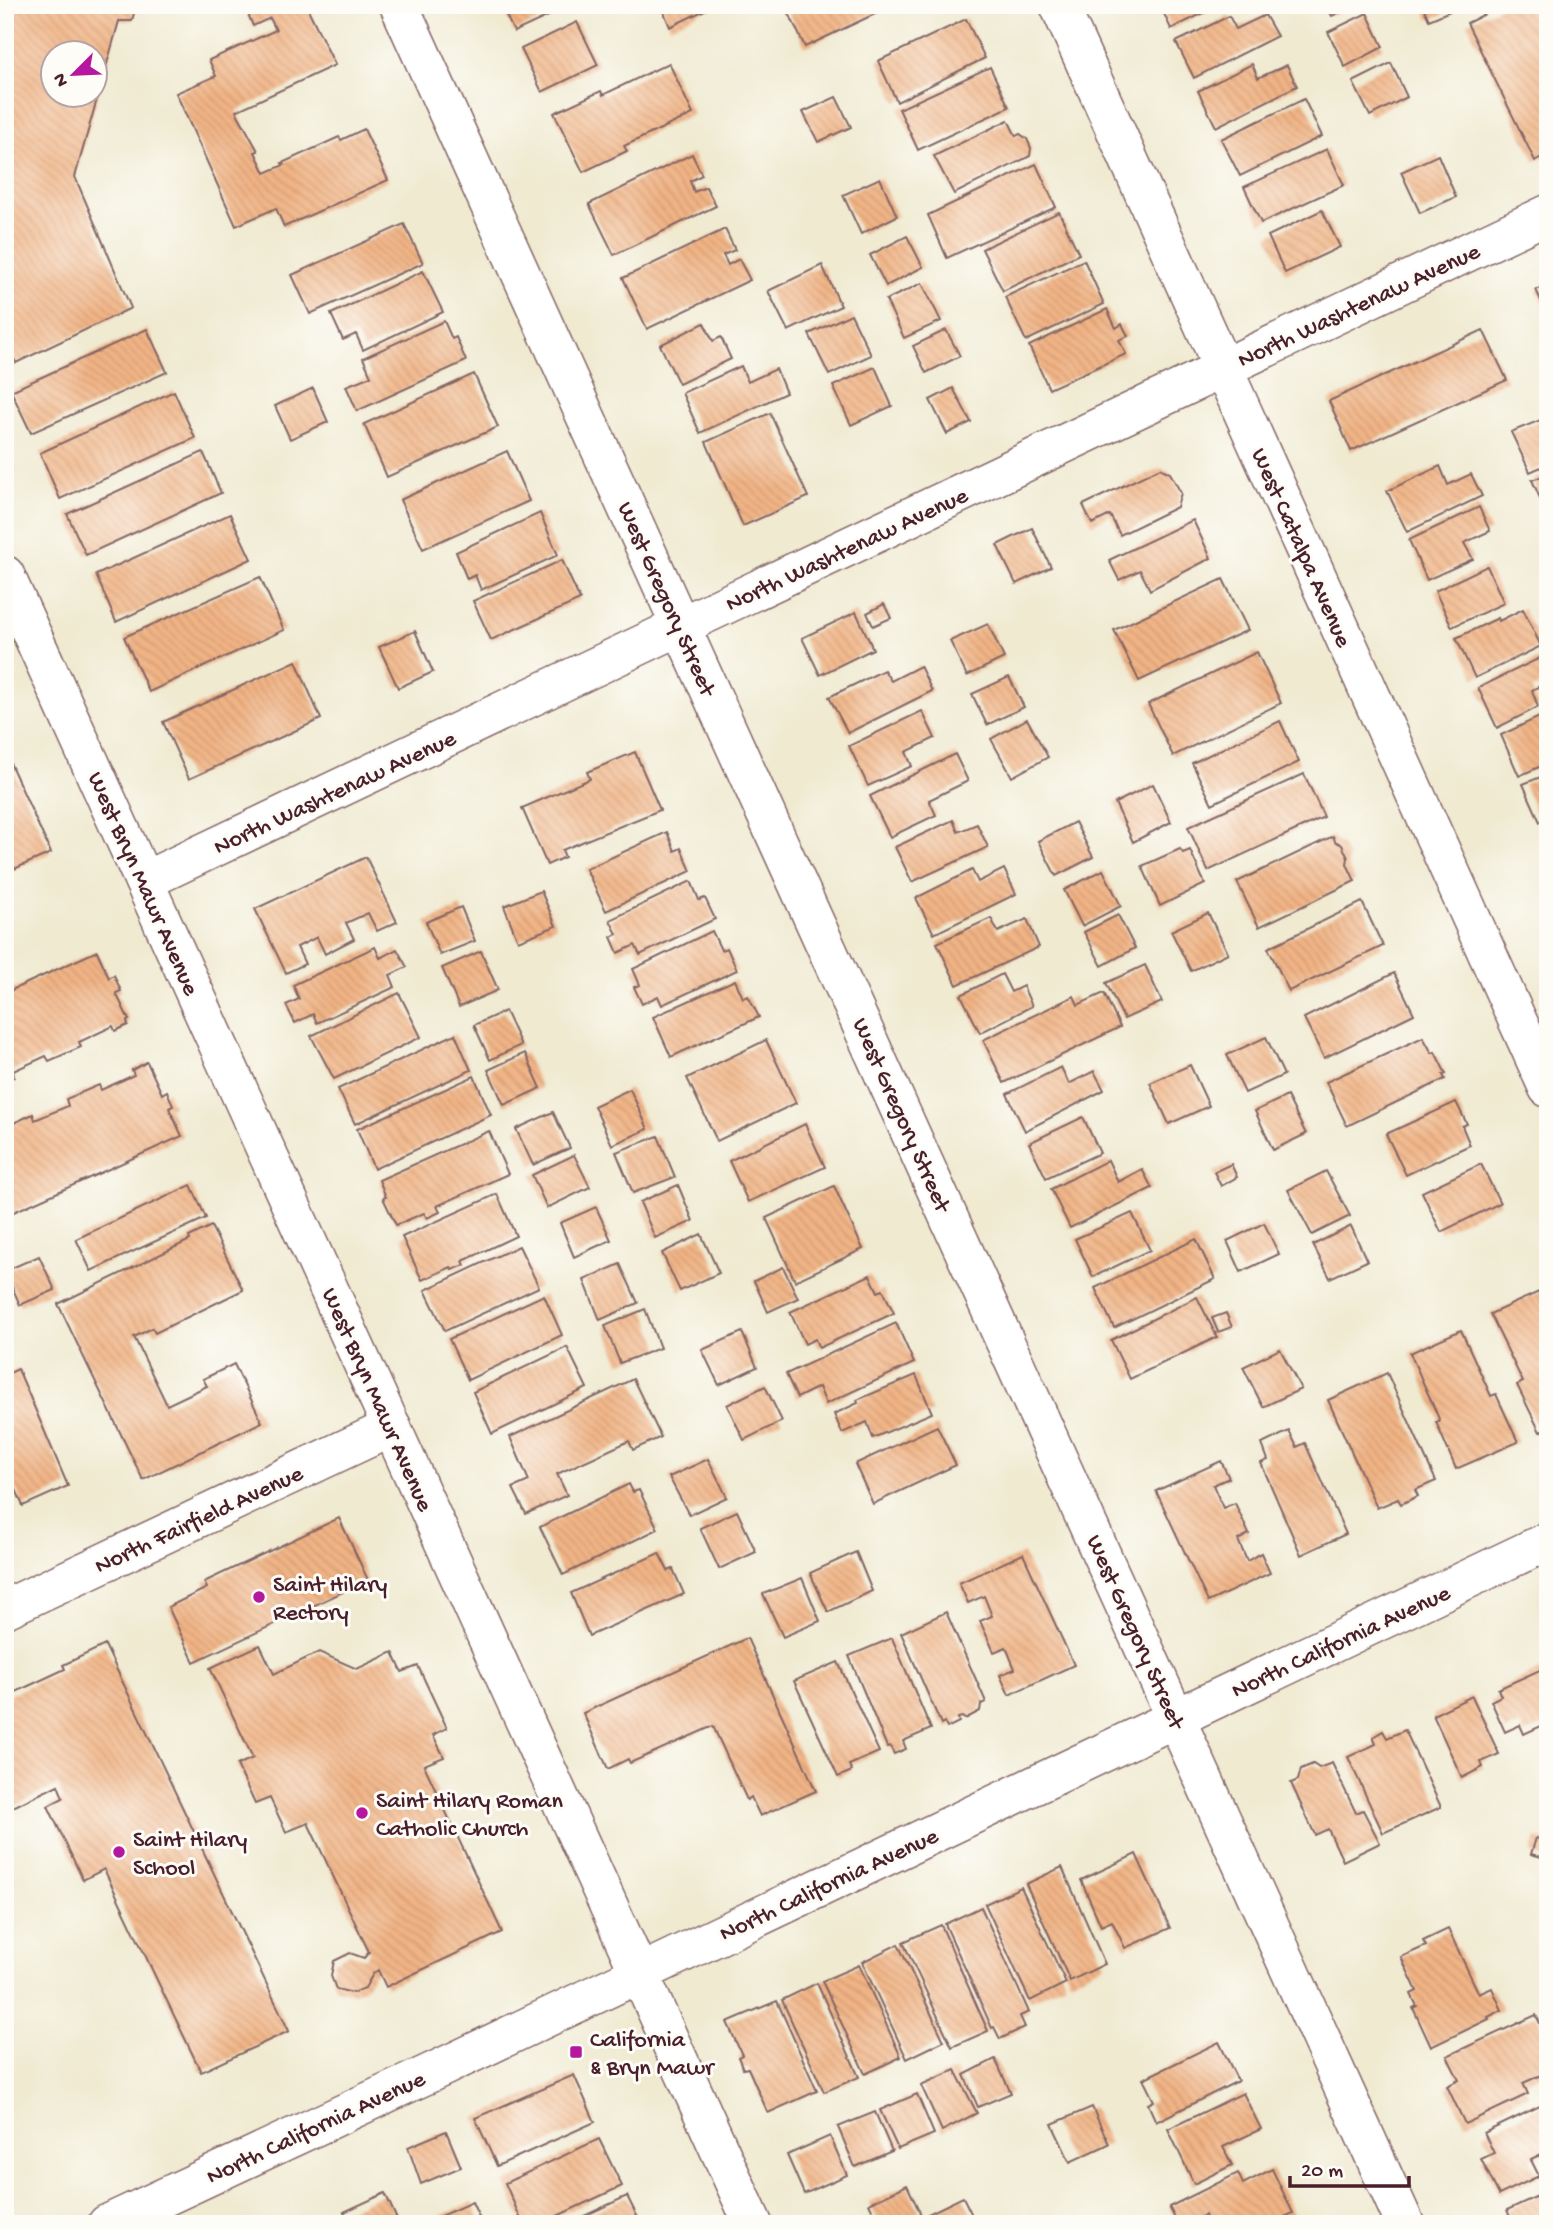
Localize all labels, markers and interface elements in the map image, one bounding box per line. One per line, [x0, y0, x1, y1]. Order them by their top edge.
north arrow [38, 38, 108, 108]
text: N [49, 69, 75, 90]
street label: North Washtenaw Avenue [1234, 238, 1486, 376]
street label: West Catalpa Avenue [1243, 444, 1357, 653]
street label: North Washtenaw Avenue [722, 482, 974, 620]
street label: West Gregory Street [609, 498, 721, 703]
street label: North Washtenaw Avenue [210, 725, 462, 863]
street label: West Bryn Mawr Avenue [79, 768, 204, 1001]
street label: West Gregory Street [844, 1014, 956, 1219]
street label: West Bryn Mawr Avenue [313, 1284, 438, 1517]
street label: North Fairfield Avenue [91, 1460, 309, 1582]
street label: West Gregory Street [1078, 1531, 1190, 1736]
place label: Saint Hilary Rectory [273, 1572, 388, 1629]
street label: North California Avenue [1228, 1580, 1456, 1707]
marker: Saint Hilary Rectory [251, 1589, 267, 1605]
place label: Saint Hilary Roman Catholic Church [376, 1788, 563, 1845]
marker: Saint Hilary Roman Catholic Church [354, 1805, 370, 1821]
street label: North California Avenue [716, 1823, 944, 1950]
place label: Saint Hilary School [133, 1827, 248, 1884]
marker: Saint Hilary School [111, 1844, 127, 1860]
place label: California & Bryn Mawr [590, 2027, 716, 2084]
marker: California & Bryn Mawr [568, 2044, 584, 2060]
street label: North California Avenue [203, 2066, 431, 2193]
scale bar [1290, 2145, 1410, 2189]
text: 20 m [1301, 2160, 1343, 2185]

